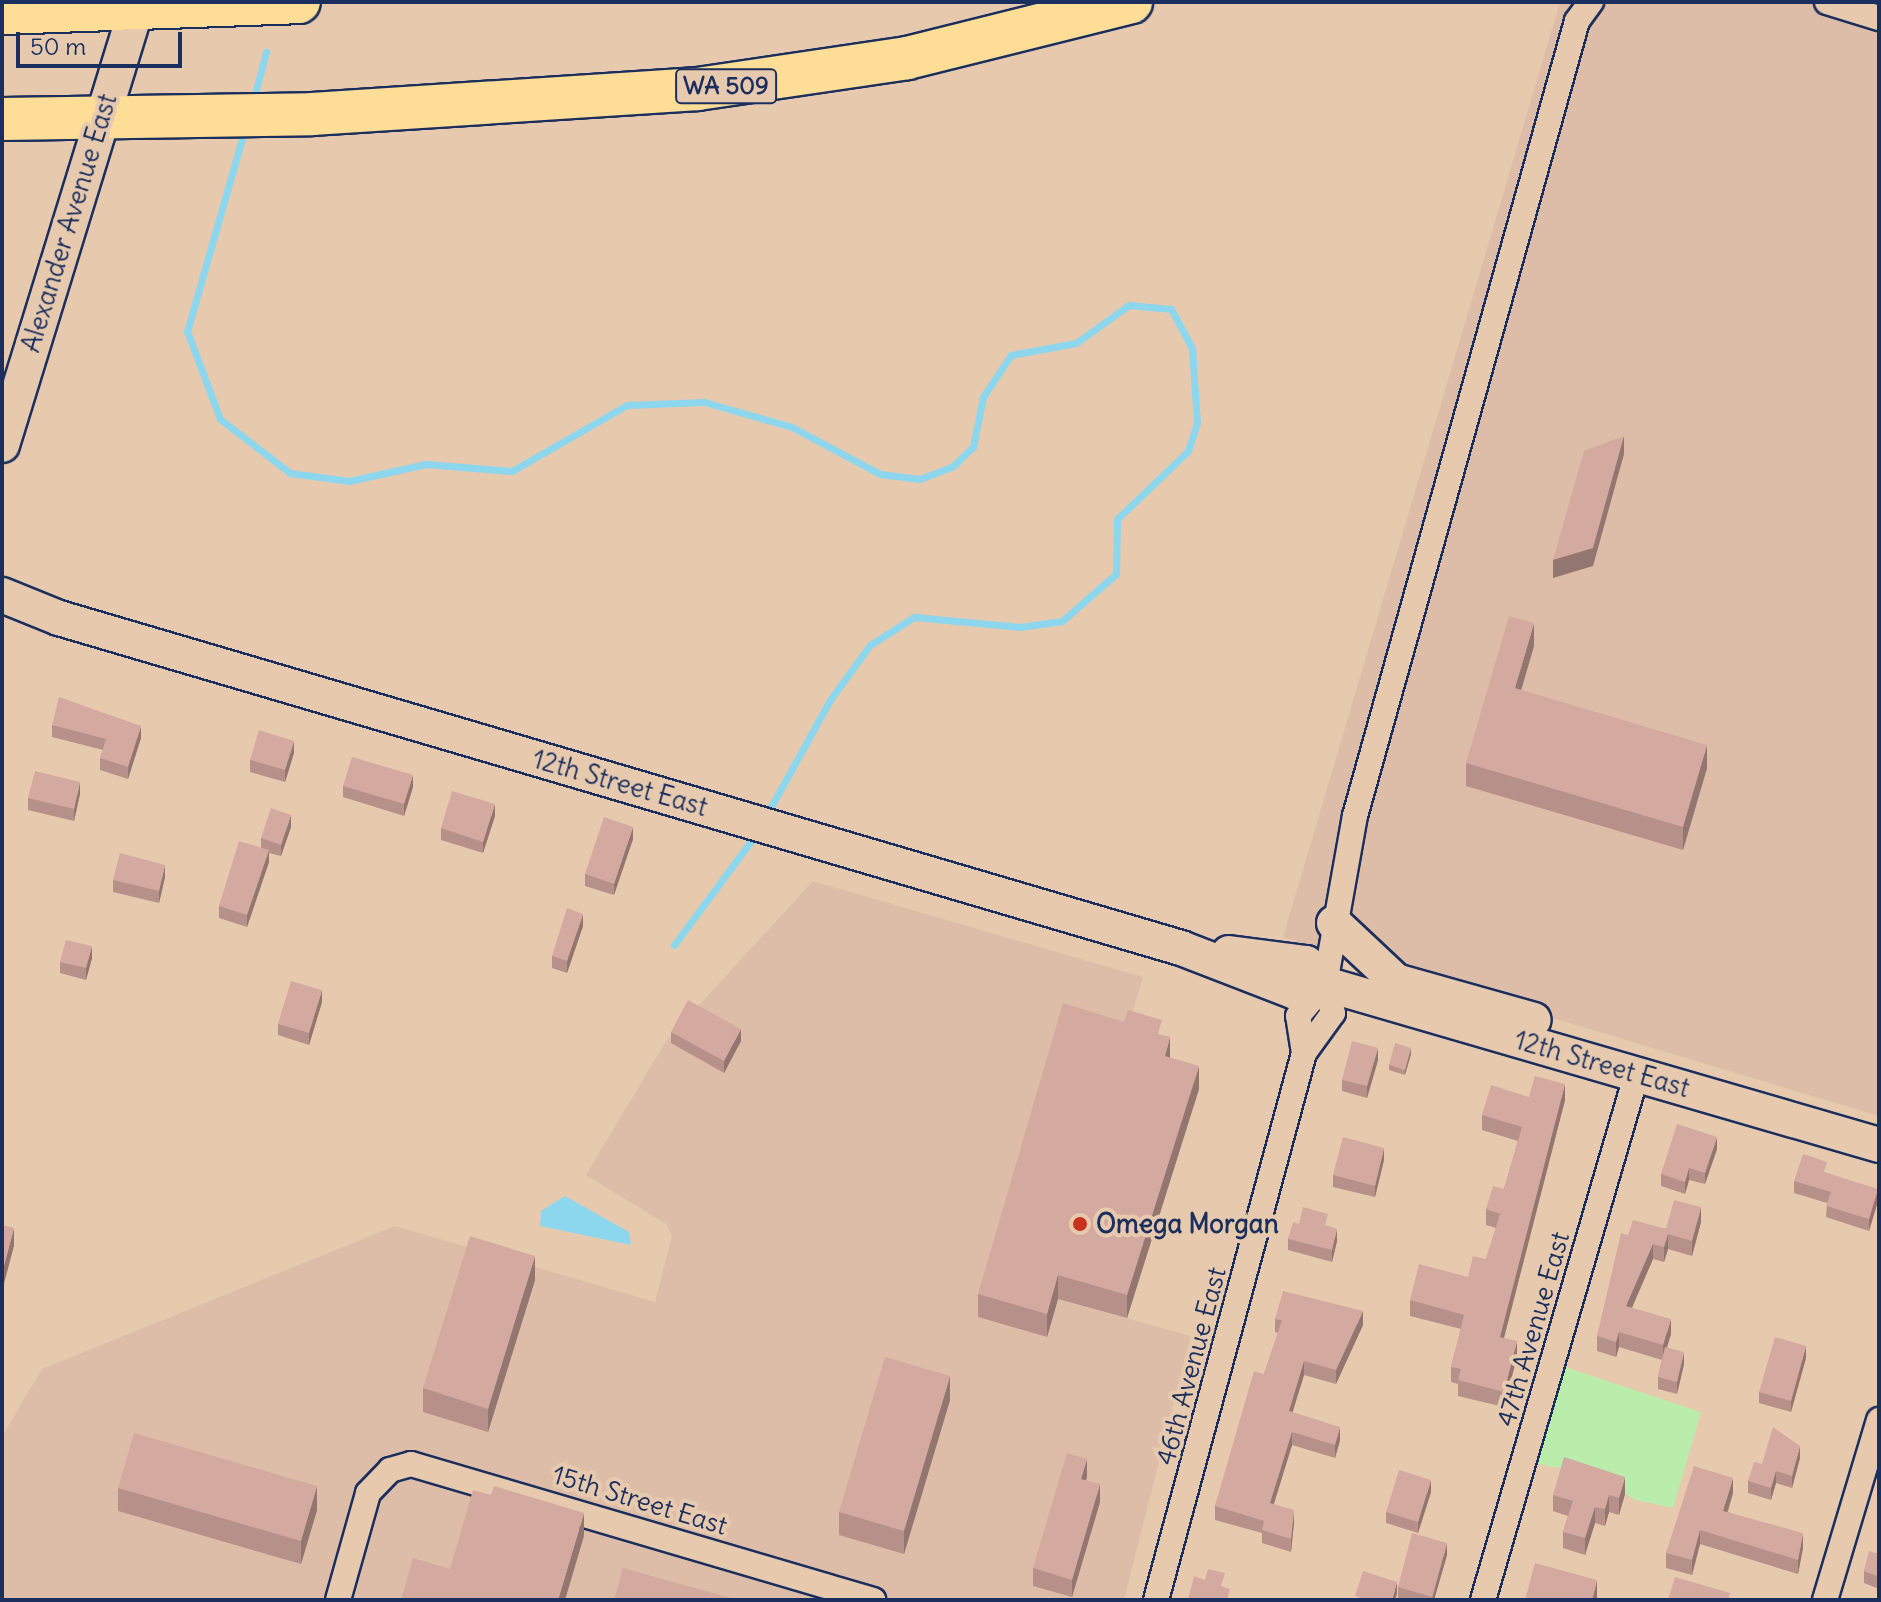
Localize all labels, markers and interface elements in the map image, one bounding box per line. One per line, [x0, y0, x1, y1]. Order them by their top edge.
scale bar [20, 16, 186, 66]
text: 50 m [30, 31, 86, 61]
road number: WA 509 [674, 66, 778, 106]
street label: Alexander Avenue East [15, 90, 123, 356]
street label: 12th Street East [529, 743, 711, 823]
street label: 12th Street East [1511, 1024, 1693, 1104]
place label: Omega Morgan [1096, 1208, 1279, 1240]
marker: Omega Morgan [1071, 1215, 1089, 1233]
street label: 47th Avenue East [1490, 1228, 1576, 1430]
street label: 46th Avenue East [1150, 1264, 1232, 1468]
street label: 15th Street East [549, 1459, 731, 1541]

